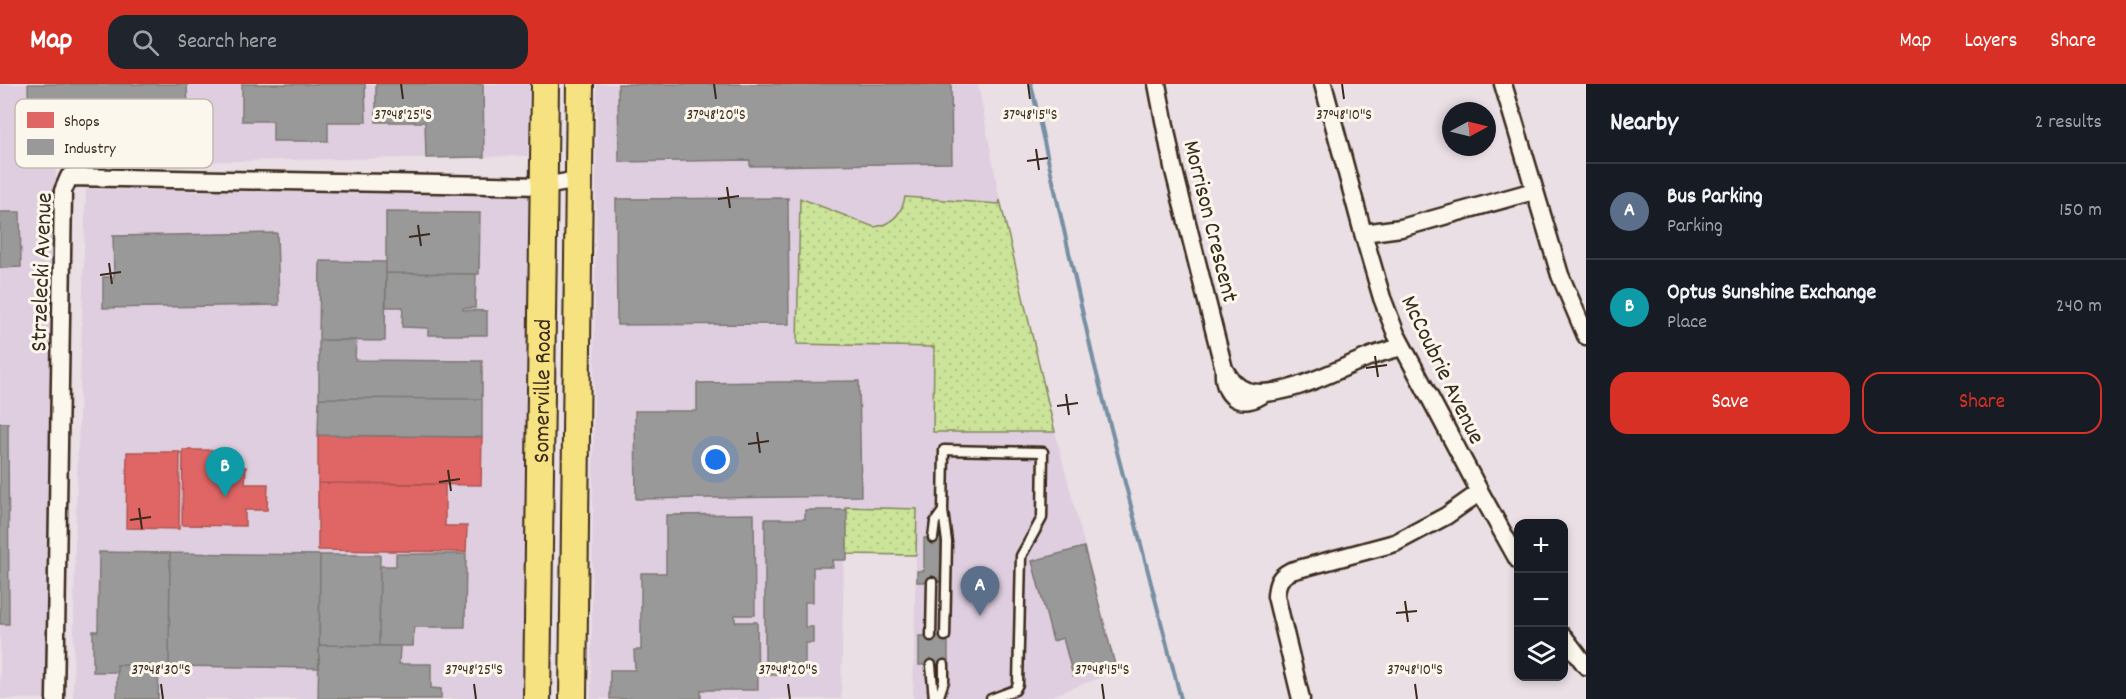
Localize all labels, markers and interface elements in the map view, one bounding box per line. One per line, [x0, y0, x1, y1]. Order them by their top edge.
search box [108, 15, 528, 69]
text: Map [30, 22, 72, 62]
icon: search [129, 26, 162, 59]
text: Search here [177, 27, 277, 58]
text: Map [1900, 27, 1931, 57]
text: Layers [1964, 27, 2017, 57]
text: Share [2050, 27, 2096, 57]
legend [15, 99, 213, 168]
north arrow [1442, 102, 1496, 156]
text: 37°48'25"S [374, 105, 432, 127]
text: 37°48'20"S [686, 105, 746, 127]
text: 37°48'15"S [1003, 105, 1057, 127]
text: 37°48'10"S [1316, 105, 1372, 127]
text: Nearby [1610, 105, 1678, 142]
text: 2 results [2035, 109, 2102, 137]
text: Shops [64, 111, 100, 134]
street label: Morrison Crescent [1173, 137, 1246, 306]
text: Industry [64, 138, 116, 161]
text: Bus Parking [1667, 182, 1763, 213]
street label: Strzelecki Avenue [23, 192, 63, 352]
text: A [1624, 197, 1635, 225]
text: 150 m [2059, 197, 2102, 225]
text: Parking [1667, 213, 1723, 241]
text: Optus Sunshine Exchange [1667, 278, 1876, 309]
street label: McCoubrie Avenue [1391, 290, 1492, 451]
text: B [1625, 293, 1634, 321]
text: 240 m [2056, 293, 2102, 321]
text: Place [1667, 309, 1707, 337]
street label: Somerville Road [526, 319, 562, 463]
button: Save [1610, 372, 1850, 434]
button: Share [1862, 372, 2102, 434]
your location [701, 445, 730, 474]
pin: B [206, 448, 244, 497]
map controls [1514, 519, 1568, 681]
button: + [1514, 519, 1568, 573]
pin: A [960, 566, 1000, 616]
button: − [1514, 573, 1568, 627]
button: layers [1514, 627, 1568, 681]
text: 37°48'30"S [131, 660, 191, 682]
text: 37°48'25"S [445, 660, 503, 682]
text: 37°48'20"S [758, 660, 818, 682]
text: 37°48'15"S [1075, 660, 1129, 682]
text: 37°48'10"S [1387, 660, 1443, 682]

